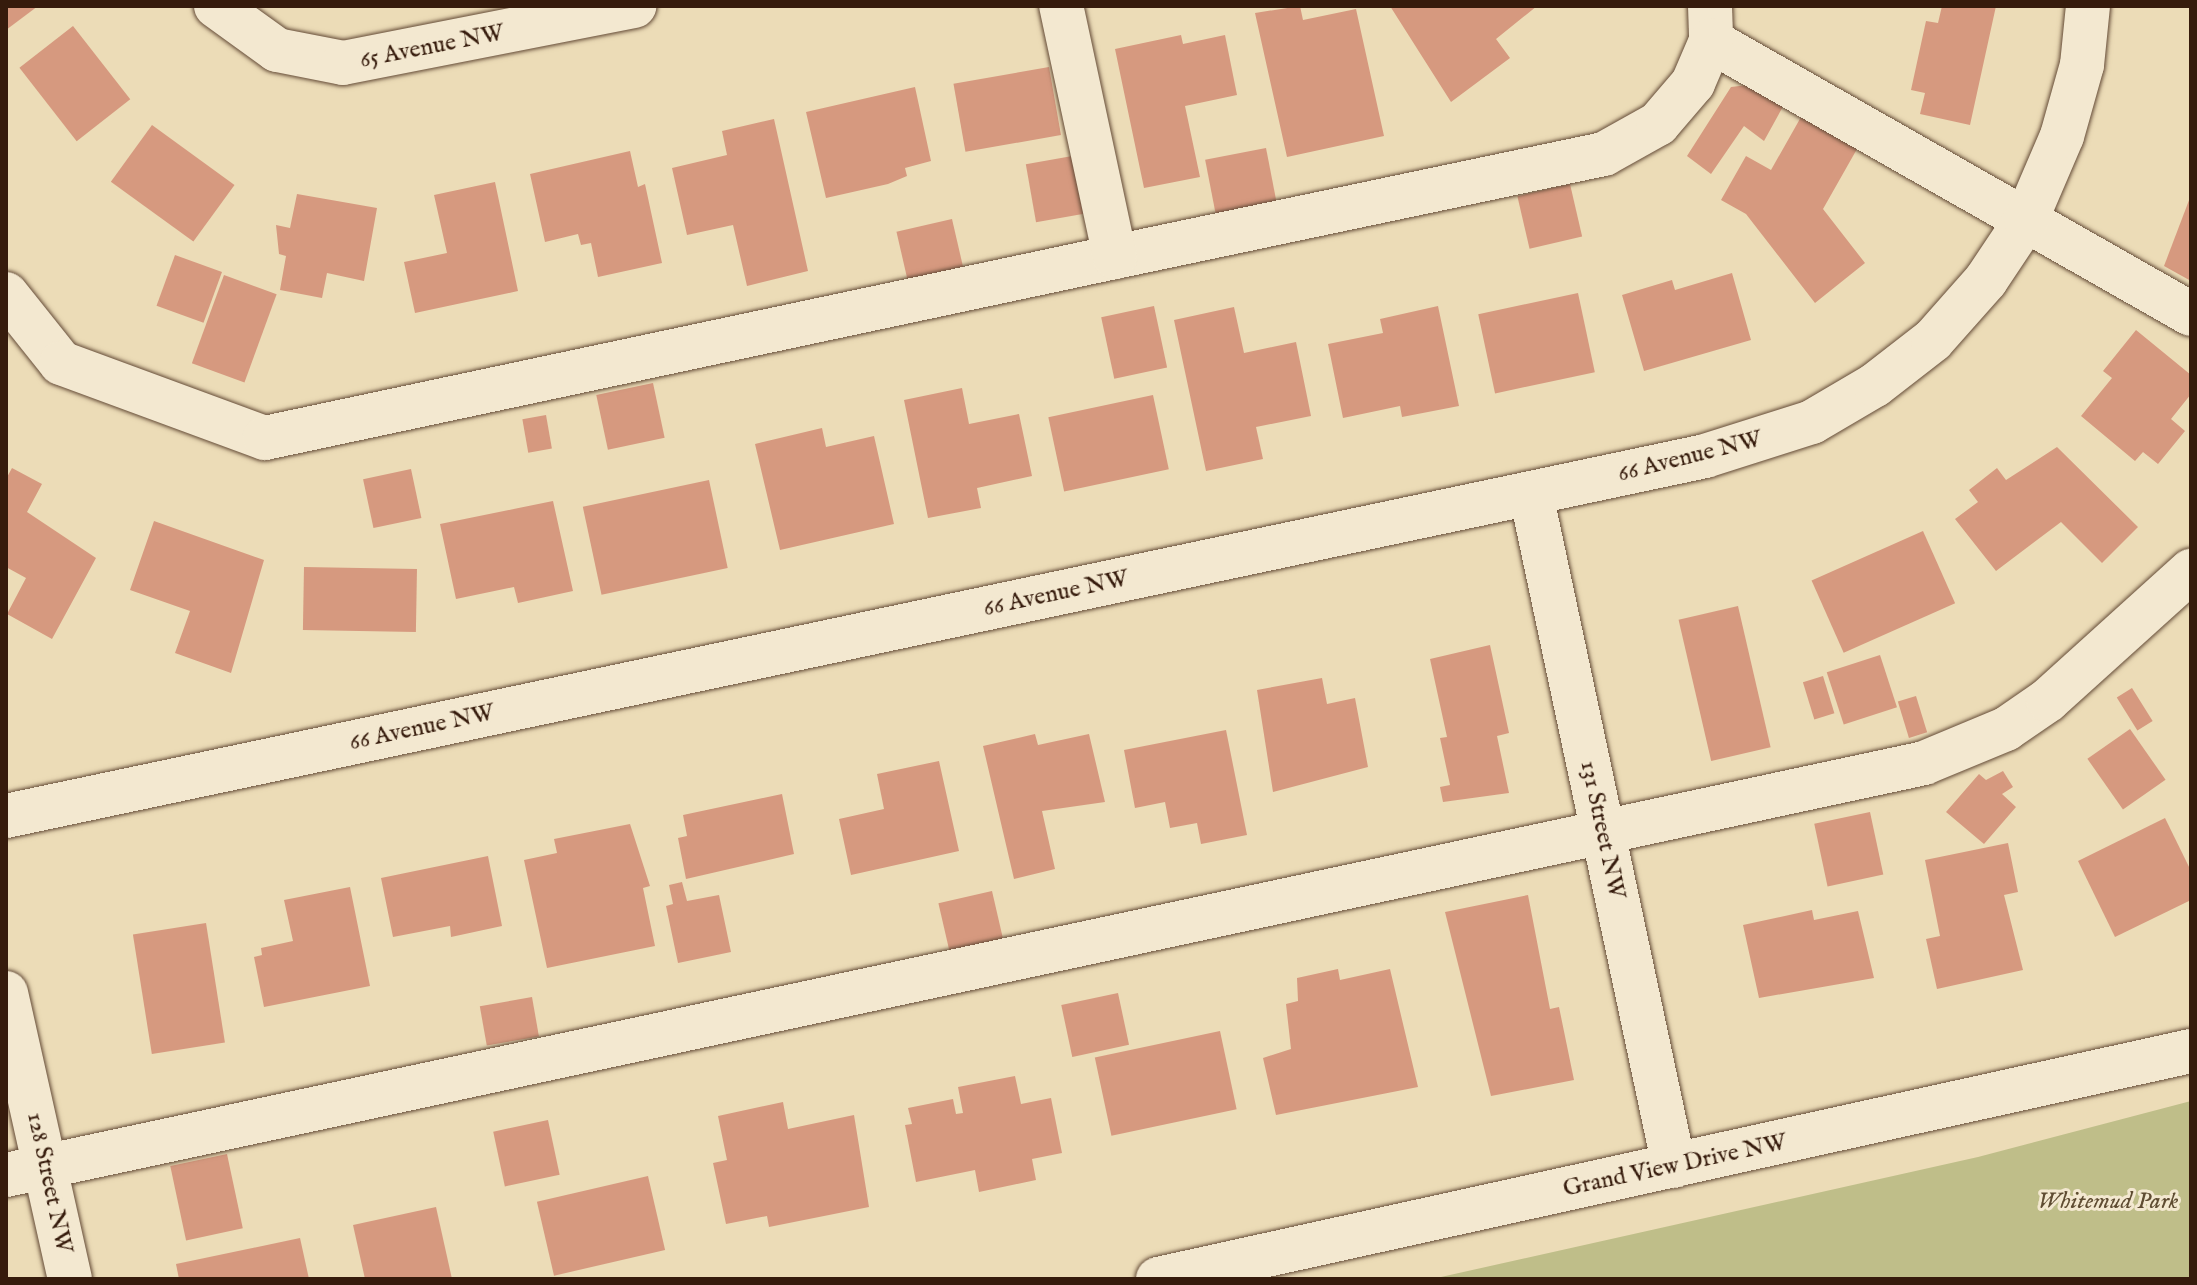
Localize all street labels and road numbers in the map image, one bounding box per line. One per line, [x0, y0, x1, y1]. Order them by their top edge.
street label: 65 Avenue NW [357, 19, 507, 75]
street label: 66 Avenue NW [1615, 425, 1765, 489]
street label: 66 Avenue NW [981, 565, 1131, 623]
street label: 66 Avenue NW [347, 699, 497, 757]
street label: 131 Street NW [1573, 758, 1631, 902]
street label: 128 Street NW [20, 1110, 78, 1256]
street label: Grand View Drive NW [1561, 1128, 1789, 1204]

